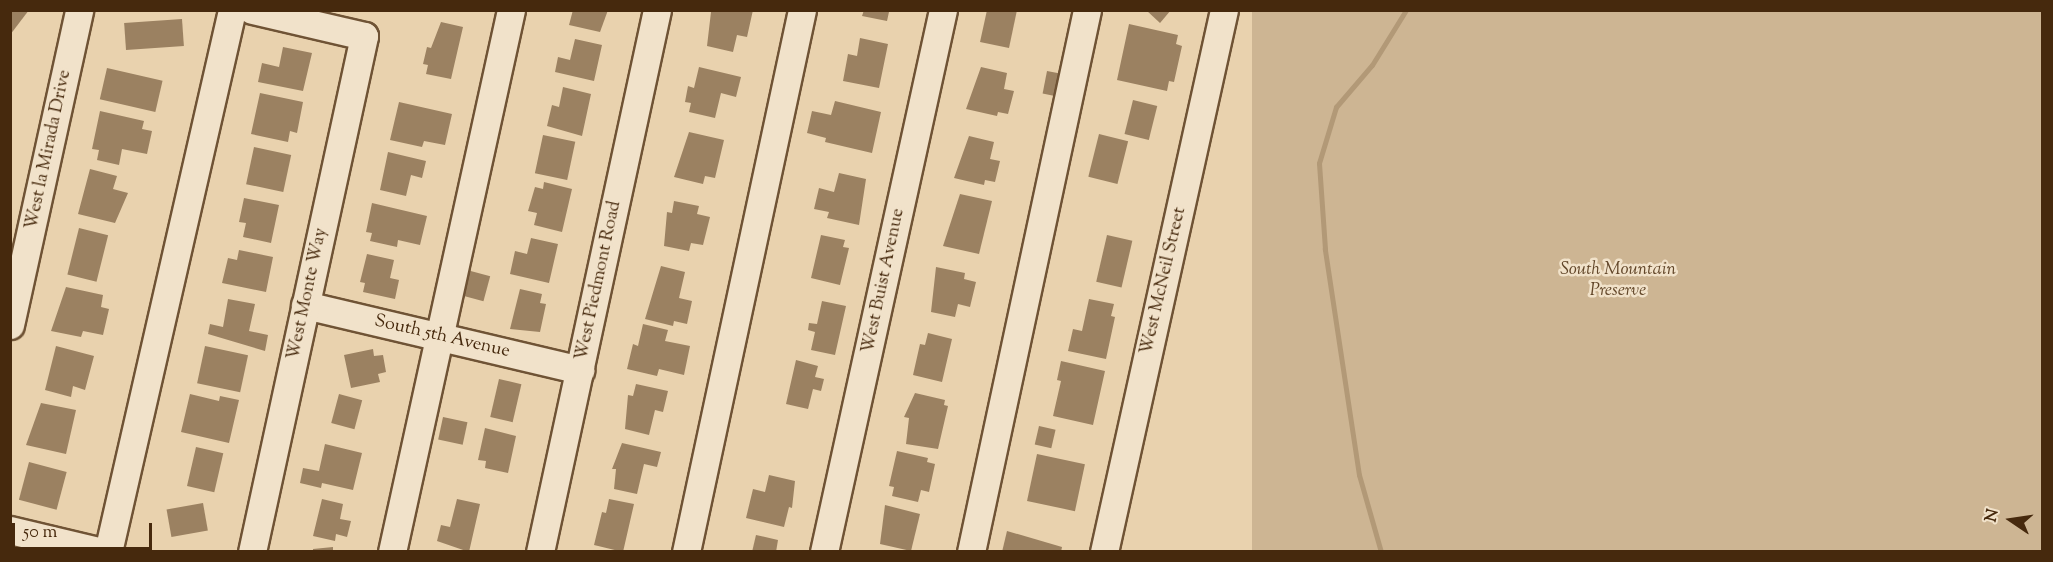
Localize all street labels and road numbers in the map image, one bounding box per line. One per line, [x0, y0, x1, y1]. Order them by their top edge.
street label: West la Mirada Drive [22, 68, 76, 232]
street label: West Piedmont Road [572, 199, 626, 363]
street label: West McNeil Street [1137, 205, 1191, 357]
street label: West Buist Avenue [858, 207, 910, 355]
street label: West Monte Way [283, 226, 333, 362]
street label: South 5th Avenue [372, 311, 512, 363]

